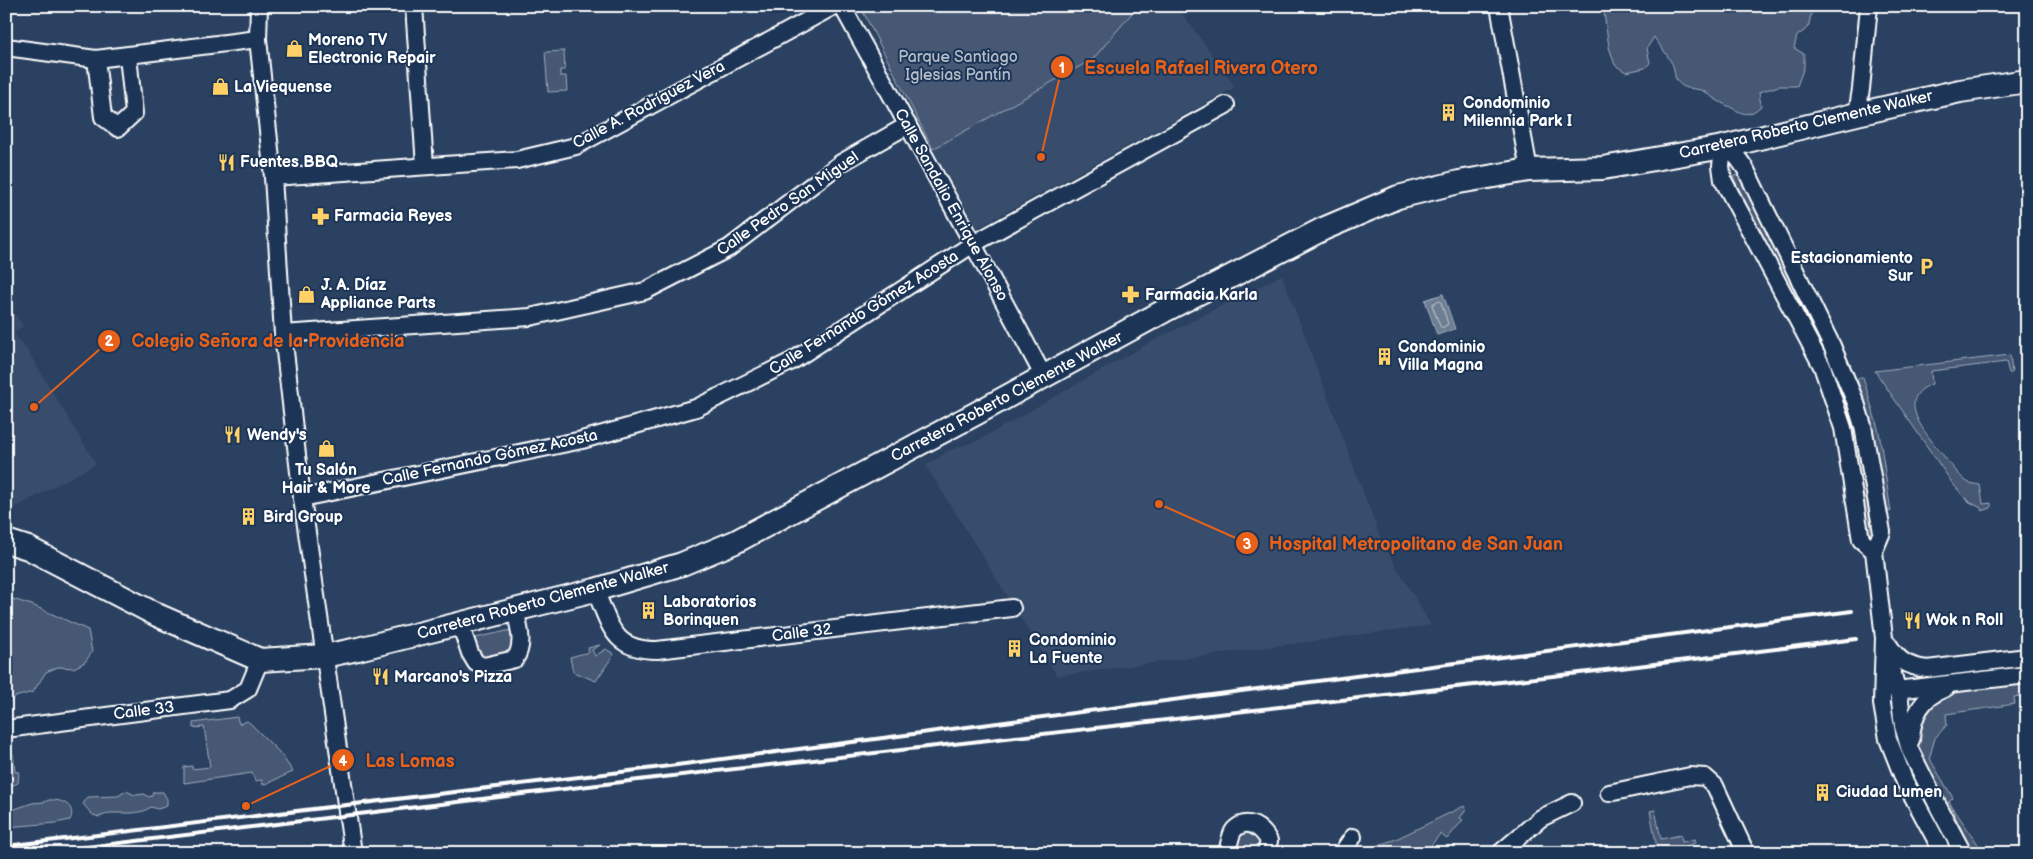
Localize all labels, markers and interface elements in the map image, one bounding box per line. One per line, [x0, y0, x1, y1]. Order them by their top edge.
place label: Moreno TV Electronic Repair [308, 31, 436, 68]
shop icon: Moreno TV Electronic Repair [284, 39, 304, 59]
park label: Parque Santiago Iglesias Pantín [898, 48, 1018, 85]
callout: Escuela Rafael Rivera Otero [1049, 51, 1327, 84]
street label: Calle A. Rodríguez Vera [570, 57, 728, 153]
text: Escuela Rafael Rivera Otero [1084, 58, 1318, 79]
text: 1 [1059, 59, 1065, 78]
shop icon: La Viequense [210, 77, 230, 97]
place label: La Viequense [234, 78, 332, 97]
street label: Carretera Roberto Clemente Walker [1677, 87, 1935, 163]
place label: Condominio Milennia Park I [1463, 94, 1572, 131]
building icon: Condominio Milennia Park I [1439, 102, 1459, 122]
street label: Calle Sandalio Enrique Alonso [890, 105, 1012, 305]
street label: Calle Pedro San Miguel [713, 148, 863, 260]
restaurant icon: Fuentes BBQ [216, 152, 236, 172]
place label: Fuentes BBQ [240, 153, 338, 172]
pharmacy icon: Farmacia Reyes [310, 206, 330, 226]
place label: Farmacia Reyes [334, 207, 452, 226]
street label: Calle Fernando Gómez Acosta [766, 247, 962, 379]
place label: Estacionamiento Sur [1791, 249, 1914, 286]
parking icon: Estacionamiento Sur [1917, 257, 1937, 277]
place label: J. A. Díaz Appliance Parts [320, 276, 436, 313]
shop icon: J. A. Díaz Appliance Parts [297, 284, 317, 304]
pharmacy icon: Farmacia Karla [1121, 285, 1141, 305]
place label: Farmacia Karla [1145, 286, 1258, 305]
callout: Colegio Señora de la Providencia [96, 324, 414, 357]
street label: Carretera Roberto Clemente Walker [888, 328, 1126, 466]
text: Colegio Señora de la Providencia [131, 331, 405, 352]
text: 2 [105, 332, 114, 351]
place label: Condominio Villa Magna [1398, 338, 1485, 375]
building icon: Condominio Villa Magna [1374, 346, 1394, 366]
restaurant icon: Wendy's [223, 425, 243, 445]
place label: Wendy's [247, 426, 307, 445]
street label: Calle Fernando Gómez Acosta [381, 426, 599, 490]
shop icon: Tu Salón Hair & More [316, 439, 336, 459]
place label: Tu Salón Hair & More [282, 461, 370, 498]
building icon: Bird Group [239, 507, 259, 527]
place label: Bird Group [263, 508, 343, 527]
callout: Hospital Metropolitano de San Juan [1234, 527, 1573, 560]
text: Hospital Metropolitano de San Juan [1269, 534, 1563, 555]
text: 3 [1243, 535, 1252, 554]
street label: Carretera Roberto Clemente Walker [415, 558, 671, 644]
place label: Laboratorios Borinquen [663, 593, 757, 630]
building icon: Laboratorios Borinquen [639, 601, 659, 621]
restaurant icon: Wok n Roll [1902, 610, 1922, 630]
place label: Wok n Roll [1926, 611, 2003, 630]
street label: Calle 32 [771, 620, 834, 646]
place label: Condominio La Fuente [1029, 631, 1116, 668]
building icon: Condominio La Fuente [1005, 639, 1025, 659]
restaurant icon: Marcano's Pizza [370, 667, 390, 687]
place label: Marcano's Pizza [394, 668, 512, 687]
street label: Calle 33 [113, 698, 176, 724]
callout: Las Lomas [330, 744, 464, 777]
text: Las Lomas [365, 751, 455, 772]
text: 4 [339, 752, 348, 771]
building icon: Ciudad Lumen [1812, 782, 1832, 802]
place label: Ciudad Lumen [1836, 783, 1942, 802]

